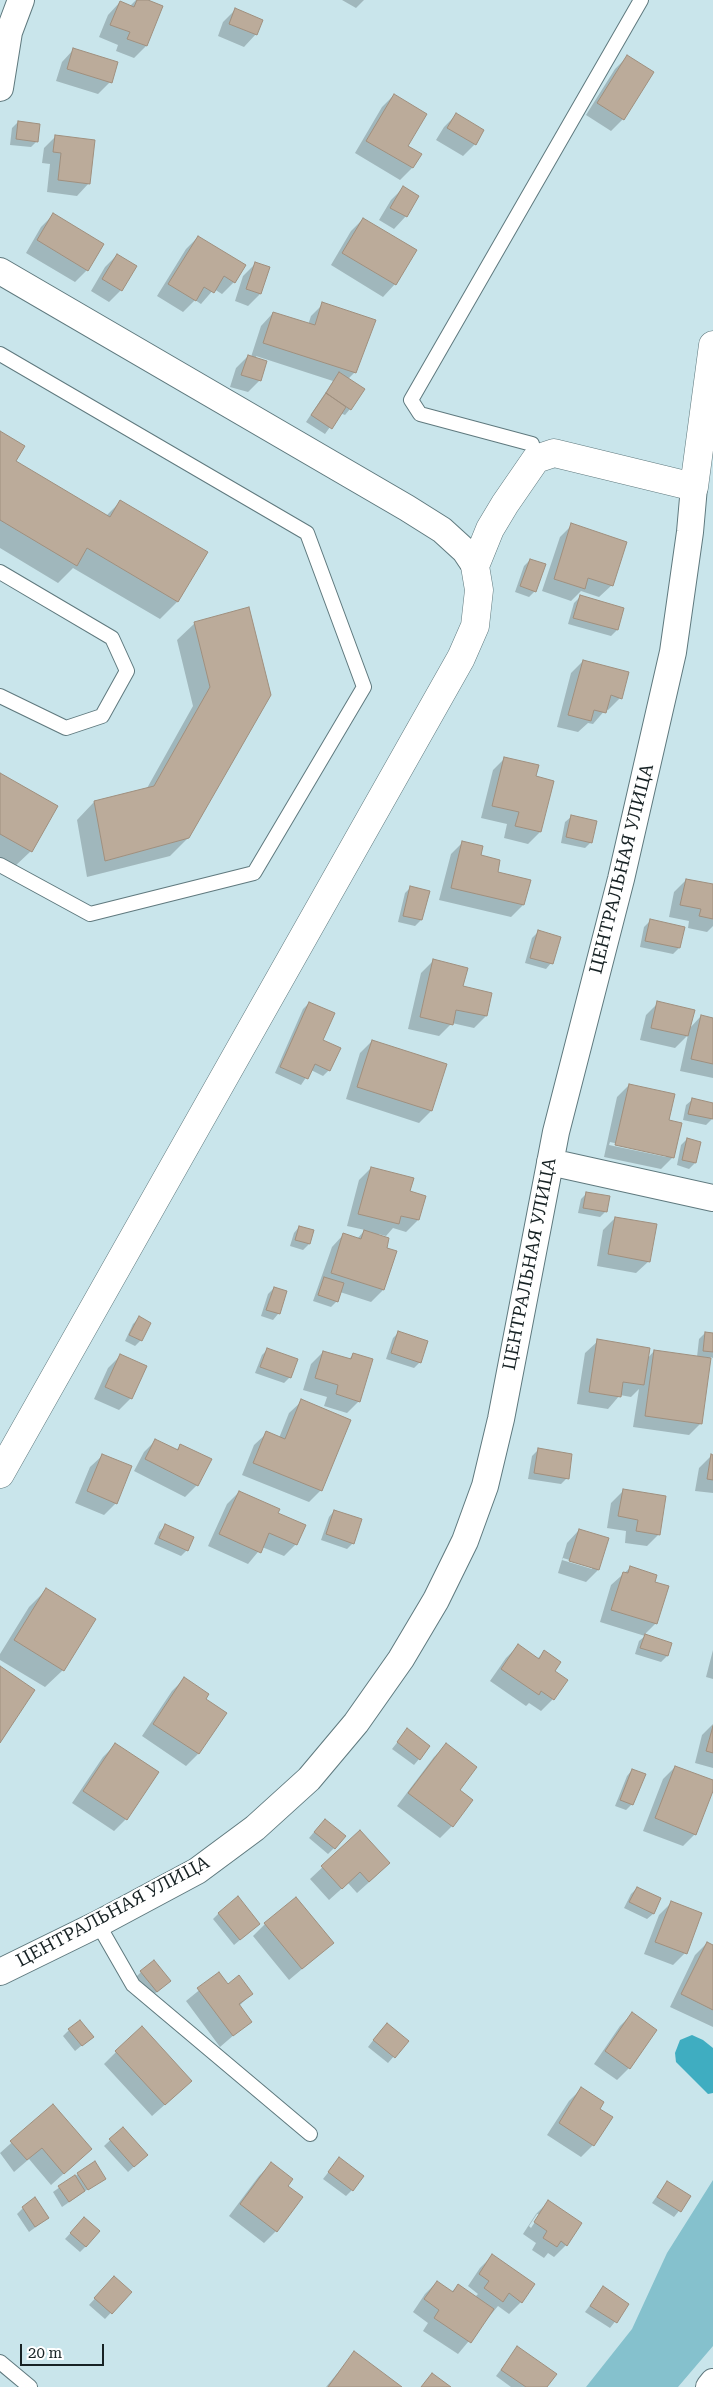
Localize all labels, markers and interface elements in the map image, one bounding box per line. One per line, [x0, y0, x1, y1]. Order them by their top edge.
street label: ЦЕНТРАЛЬНАЯ УЛИЦА [585, 762, 659, 976]
street label: ЦЕНТРАЛЬНАЯ УЛИЦА [499, 1156, 561, 1372]
street label: ЦЕНТРАЛЬНАЯ УЛИЦА [13, 1852, 213, 1972]
scale bar [22, 2334, 106, 2366]
text: 20 m [28, 2344, 62, 2362]

